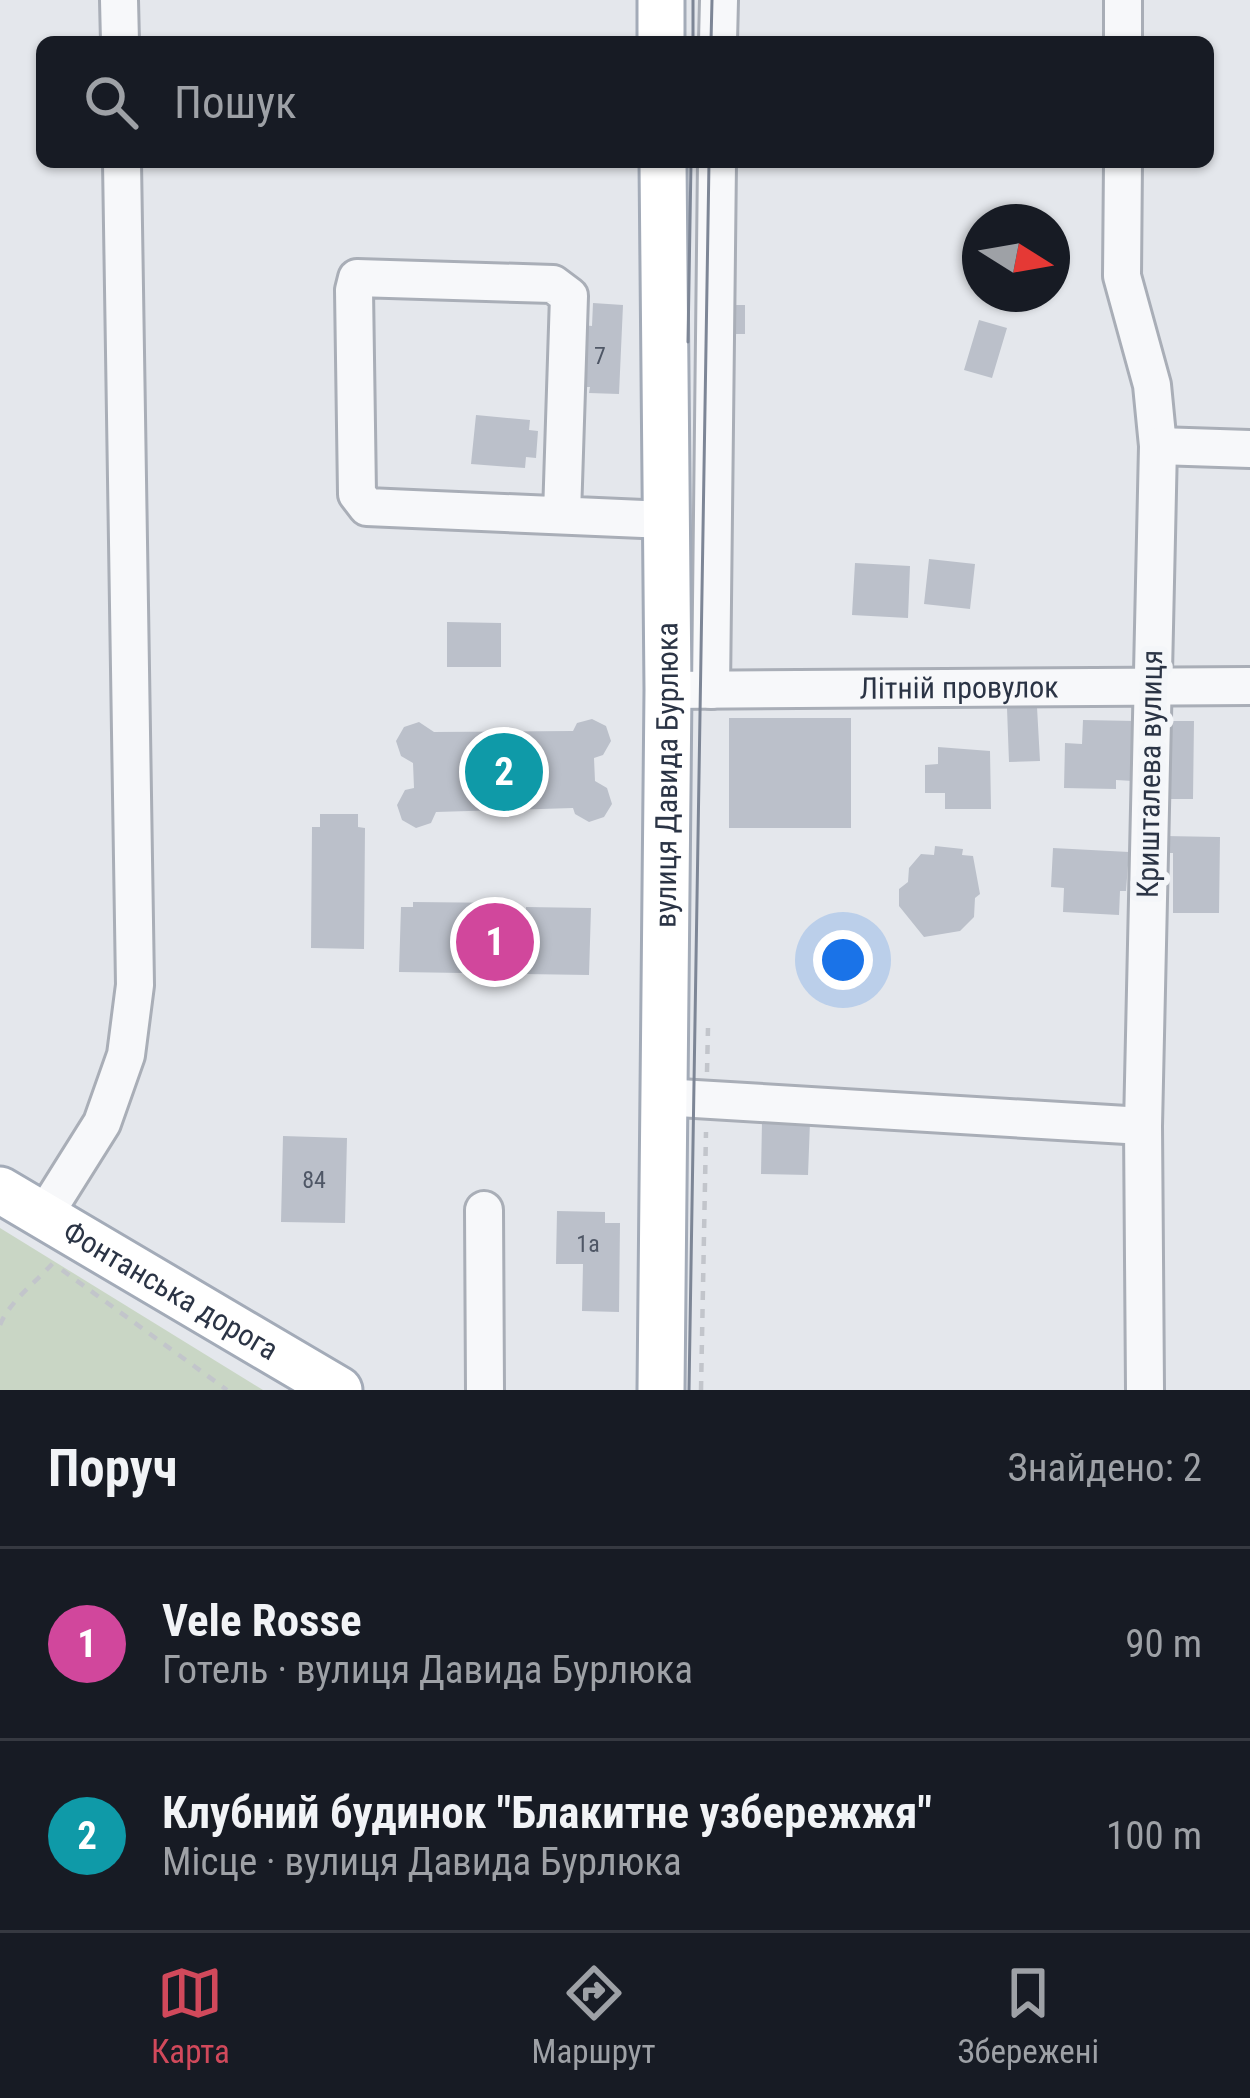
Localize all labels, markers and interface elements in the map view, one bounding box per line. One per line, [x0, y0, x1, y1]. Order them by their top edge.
search box [36, 36, 1214, 168]
icon: search [78, 69, 144, 135]
text: Пошук [174, 76, 297, 129]
north arrow [962, 204, 1070, 312]
house number: 7 [594, 342, 606, 370]
street label: вулиця Давида Бурлюка [648, 622, 685, 928]
street label: Кришталева вулиця [1130, 650, 1169, 898]
street label: Літній провулок [859, 669, 1059, 706]
pin: 2 [465, 727, 543, 817]
pin: 1 [456, 897, 534, 987]
your location [813, 930, 873, 990]
house number: 84 [302, 1166, 326, 1194]
street label: Фонтанська дорога [57, 1213, 284, 1367]
house number: 1а [576, 1230, 600, 1258]
text: Поруч [48, 1439, 177, 1498]
text: Знайдено: 2 [1008, 1445, 1202, 1491]
text: Vele Rosse [162, 1594, 362, 1647]
text: 1 [77, 1621, 97, 1667]
text: 90 m [1125, 1621, 1202, 1667]
text: Готель · вулиця Давида Бурлюка [162, 1647, 693, 1693]
text: Клубний будинок "Блакитне узбережжя" [162, 1786, 932, 1839]
text: 2 [77, 1813, 97, 1859]
text: 100 m [1106, 1813, 1202, 1859]
text: Місце · вулиця Давида Бурлюка [162, 1839, 682, 1885]
tab: Карта [151, 1960, 230, 2071]
tab: Маршрут [532, 1960, 656, 2071]
tab: Збережені [957, 1960, 1099, 2071]

